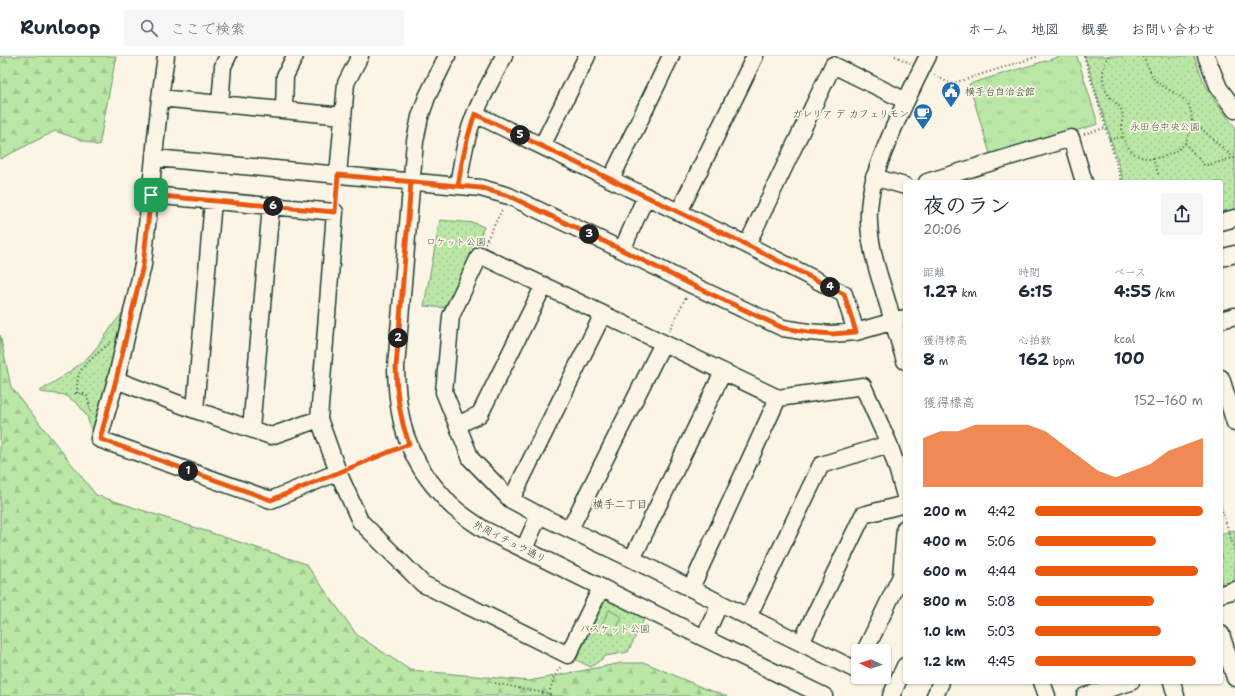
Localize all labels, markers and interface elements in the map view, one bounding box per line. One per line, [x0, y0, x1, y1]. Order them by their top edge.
search box [124, 10, 404, 46]
text: Runloop [20, 15, 100, 40]
icon: search [138, 17, 160, 39]
text: ここで検索 [170, 19, 245, 39]
text: ホーム [968, 20, 1009, 38]
text: 地図 [1031, 20, 1059, 38]
text: 概要 [1081, 20, 1109, 38]
text: お問い合わせ [1131, 20, 1215, 38]
public building icon: 横手台自治会館 [940, 80, 962, 108]
place label: 横手台自治会館 [965, 85, 1035, 98]
cafe icon: ガレリア デ カフェリモン [912, 102, 934, 130]
place label: ガレリア デ カフェリモン [792, 107, 909, 120]
park label: 永田台中央公園 [1130, 120, 1200, 133]
pin: 5 [510, 125, 530, 145]
text: 5 [517, 127, 523, 142]
pin [134, 178, 168, 212]
icon: arrive [140, 184, 162, 206]
text: 夜のラン [923, 191, 1011, 220]
button: share [1161, 193, 1203, 235]
pin: 6 [263, 196, 283, 216]
text: 6 [269, 198, 277, 213]
text: 20:06 [923, 221, 962, 238]
pin: 3 [579, 224, 599, 244]
text: 3 [585, 226, 593, 241]
park label: ロケット公園 [426, 235, 486, 248]
text: 距離 [923, 265, 945, 280]
text: 時間 [1018, 265, 1040, 280]
text: ペース [1114, 265, 1146, 280]
pin: 4 [820, 277, 840, 297]
text: 4 [826, 279, 834, 294]
text: 1.27 [923, 280, 958, 302]
text: 6:15 [1018, 280, 1053, 302]
text: 4:55 [1114, 280, 1151, 302]
text: km [958, 286, 977, 301]
text: /km [1151, 286, 1175, 301]
pin: 2 [388, 328, 408, 348]
text: 2 [394, 330, 402, 345]
text: kcal [1114, 332, 1135, 347]
text: 獲得標高 [923, 333, 967, 348]
text: 心拍数 [1018, 333, 1051, 348]
text: 100 [1114, 347, 1145, 369]
text: 8 [923, 348, 935, 370]
text: 162 [1018, 348, 1049, 370]
text: m [935, 354, 948, 369]
text: bpm [1049, 354, 1075, 369]
text: 152–160 m [1134, 392, 1203, 409]
text: 獲得標高 [923, 394, 975, 411]
pin: 1 [178, 461, 198, 481]
text: 1 [185, 463, 191, 478]
district label: 横手二丁目 [593, 497, 648, 512]
text: 200 m [923, 503, 966, 520]
text: 4:42 [987, 503, 1016, 520]
street label: 外周イチョウ通り [471, 517, 548, 565]
text: 400 m [923, 533, 967, 550]
text: 5:06 [987, 533, 1016, 550]
text: 600 m [923, 563, 967, 580]
text: 4:44 [987, 563, 1016, 580]
text: 800 m [923, 593, 967, 610]
text: 5:08 [987, 593, 1016, 610]
park label: バスケット公園 [580, 622, 650, 635]
text: 1.0 km [923, 623, 965, 640]
text: 5:03 [987, 623, 1015, 640]
north arrow [851, 644, 891, 684]
map controls [851, 644, 891, 684]
text: 1.2 km [923, 653, 966, 670]
text: 4:45 [987, 653, 1015, 670]

